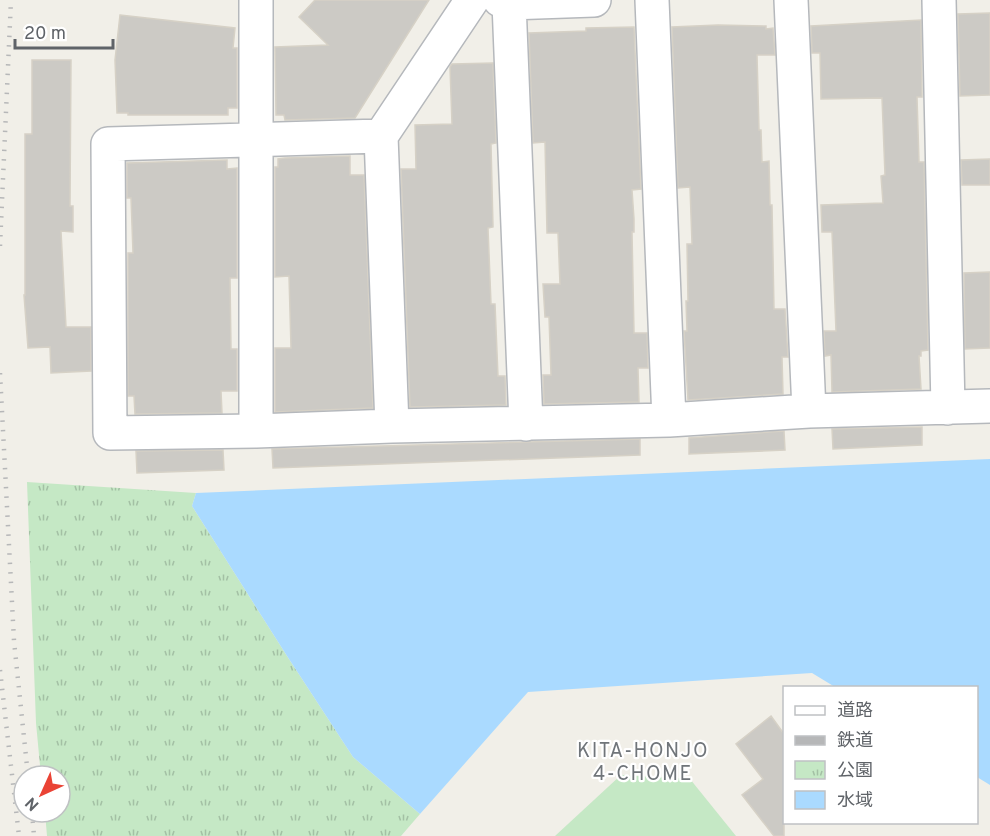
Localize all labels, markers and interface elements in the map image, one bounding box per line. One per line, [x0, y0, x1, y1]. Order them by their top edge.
scale bar [15, 12, 112, 50]
text: 20 m [24, 23, 66, 46]
legend [783, 686, 978, 824]
text: 道路 [837, 700, 873, 723]
text: 鉄道 [837, 730, 873, 753]
district label: KITA-HONJO 4-CHOME [577, 739, 709, 788]
text: 公園 [837, 760, 873, 783]
north arrow [12, 764, 72, 824]
text: 水域 [837, 790, 873, 813]
text: N [22, 792, 44, 814]

